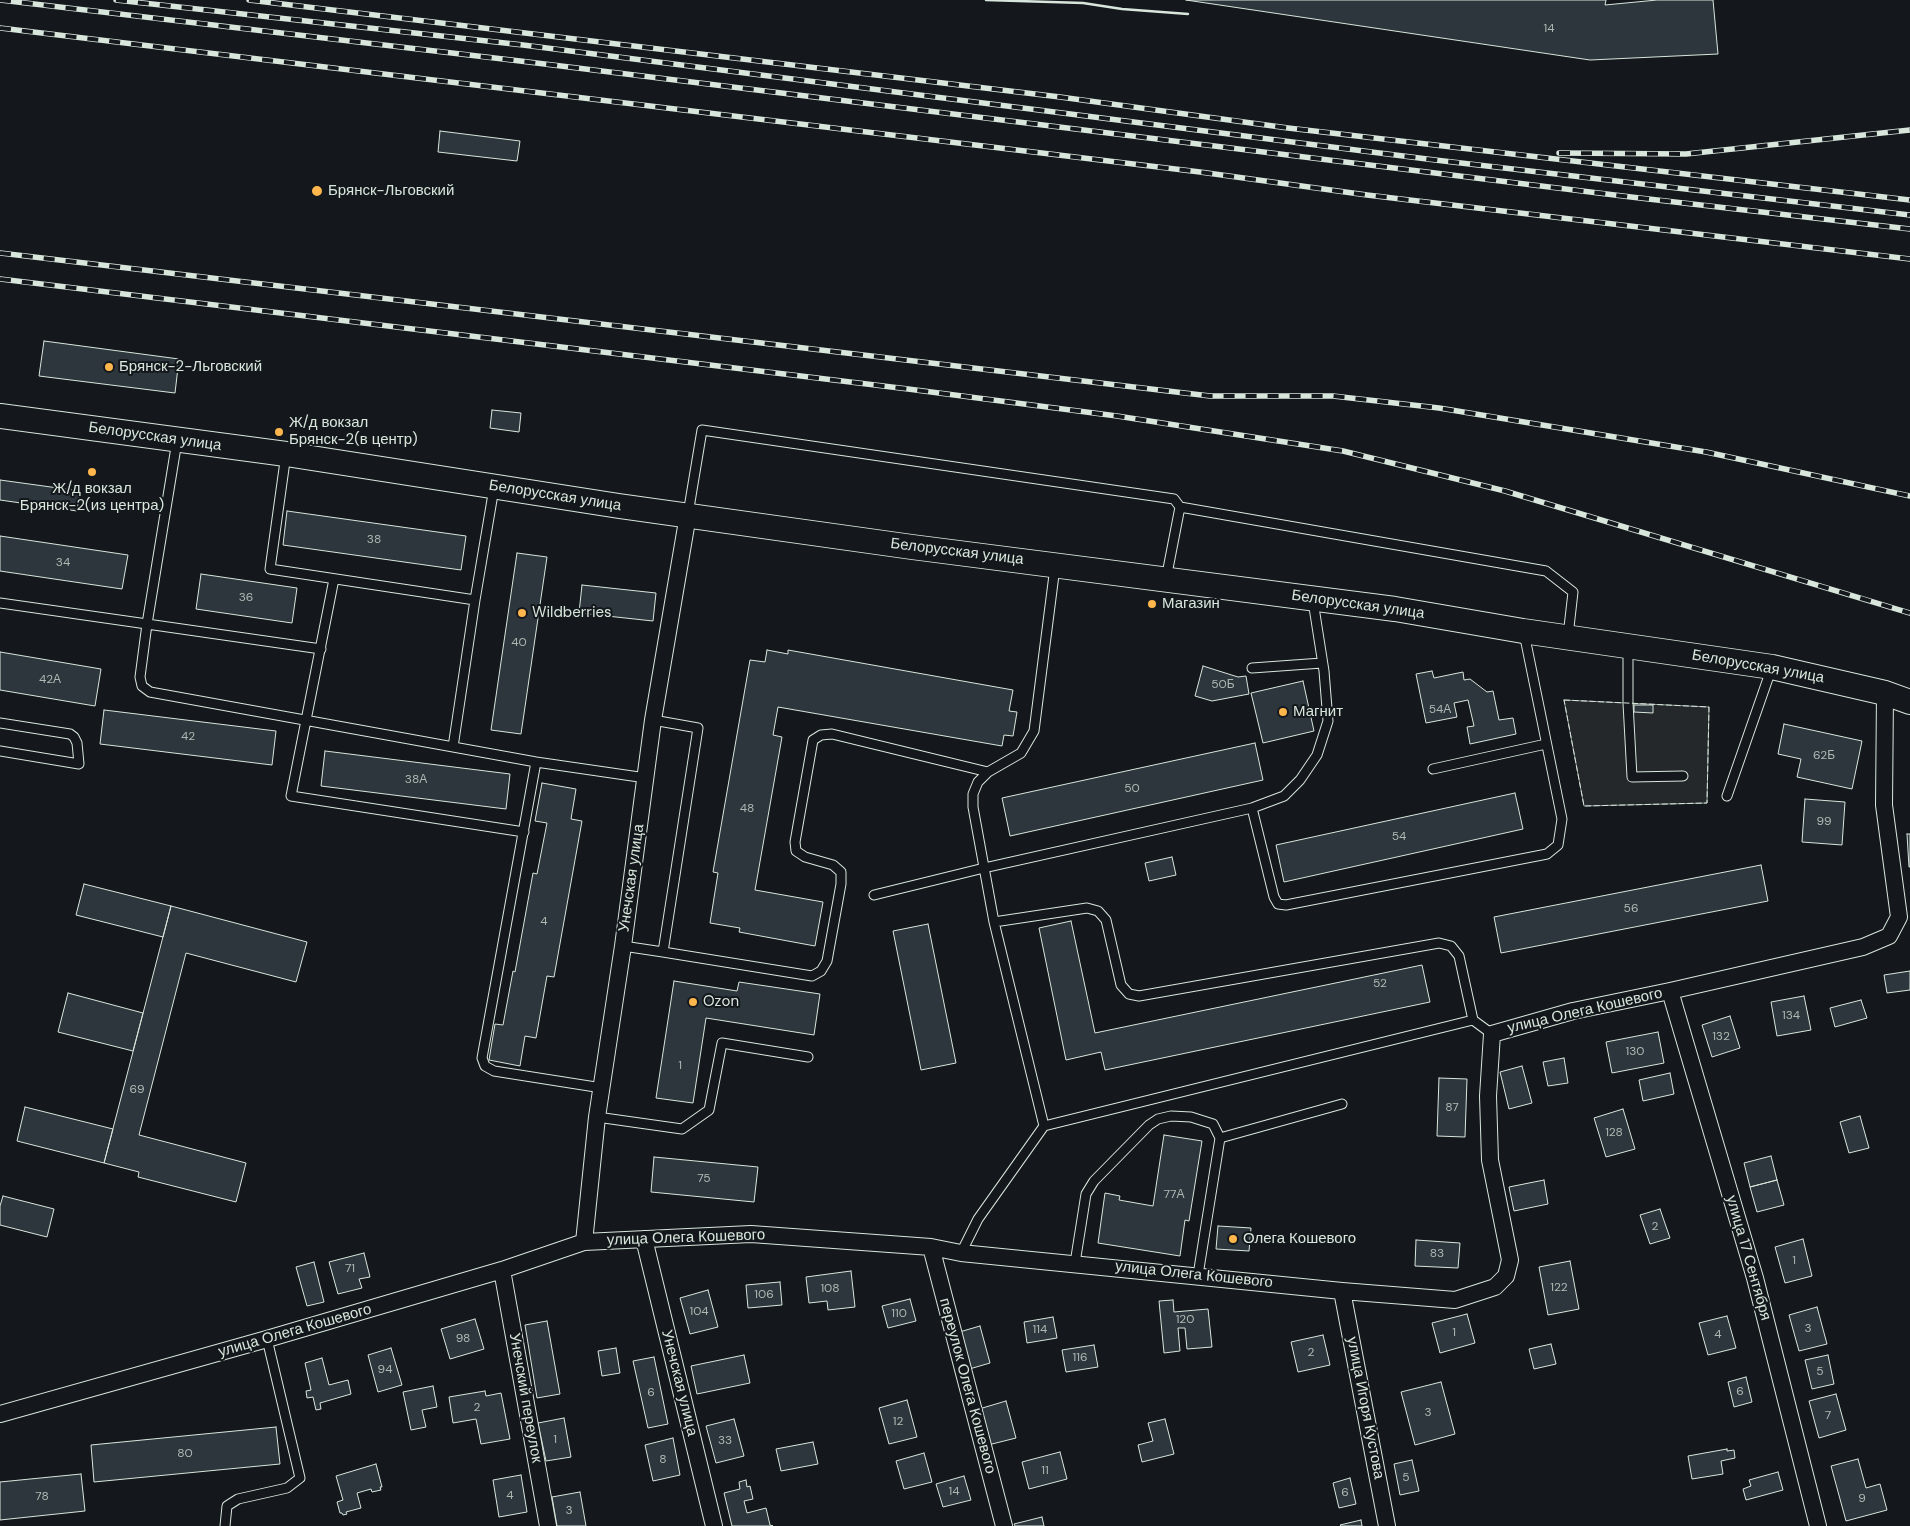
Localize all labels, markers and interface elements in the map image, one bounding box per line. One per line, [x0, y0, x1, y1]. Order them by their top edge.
house number: 14 [1543, 22, 1555, 36]
place label: Брянск-Льговский [328, 182, 454, 200]
marker: Брянск-Льговский [310, 184, 324, 198]
place label: Брянск-2-Льговский [119, 358, 262, 376]
marker: Брянск-2-Льговский [103, 361, 115, 373]
place label: Ж/д вокзал Брянск-2(в центр) [289, 414, 418, 449]
street label: Белорусская улица [87, 419, 223, 455]
marker: Ж/д вокзал Брянск-2(в центр) [273, 426, 285, 438]
marker: Ж/д вокзал Брянск-2(из центра) [86, 466, 98, 478]
street label: Белорусская улица [487, 477, 623, 515]
place label: Ж/д вокзал Брянск-2(из центра) [20, 480, 164, 515]
house number: 38 [367, 533, 381, 547]
street label: Белорусская улица [889, 535, 1025, 569]
house number: 34 [56, 556, 70, 570]
street label: Белорусская улица [1290, 587, 1426, 623]
house number: 36 [239, 591, 253, 605]
place label: Магазин [1162, 595, 1220, 613]
marker: Магазин [1146, 598, 1158, 610]
place label: Wildberries [532, 604, 612, 622]
marker: Wildberries [516, 607, 528, 619]
house number: 40 [511, 636, 527, 650]
street label: Белорусская улица [1690, 646, 1826, 688]
house number: 42А [39, 673, 61, 687]
house number: 50Б [1211, 678, 1235, 692]
place label: Магнит [1293, 703, 1343, 721]
house number: 54А [1429, 703, 1451, 717]
marker: Магнит [1277, 706, 1289, 718]
house number: 42 [181, 730, 195, 744]
house number: 62Б [1813, 749, 1835, 763]
house number: 38А [405, 773, 427, 787]
house number: 50 [1124, 782, 1140, 796]
house number: 48 [740, 802, 754, 816]
house number: 99 [1816, 815, 1832, 829]
street label: Унечская улица [616, 823, 648, 933]
house number: 54 [1392, 830, 1406, 844]
house number: 56 [1624, 902, 1638, 916]
house number: 4 [540, 915, 548, 929]
house number: 52 [1373, 977, 1387, 991]
street label: улица Олега Кошевого [1506, 984, 1664, 1038]
place label: Ozon [703, 993, 739, 1011]
marker: Ozon [687, 996, 699, 1008]
house number: 134 [1782, 1009, 1800, 1023]
house number: 132 [1712, 1030, 1730, 1044]
house number: 130 [1625, 1045, 1645, 1059]
house number: 1 [678, 1059, 682, 1073]
house number: 69 [130, 1083, 144, 1097]
house number: 87 [1445, 1101, 1459, 1115]
house number: 128 [1605, 1126, 1623, 1140]
house number: 75 [697, 1172, 711, 1186]
house number: 77А [1164, 1188, 1184, 1202]
street label: улица 17 Сентября [1722, 1193, 1774, 1323]
house number: 2 [1652, 1220, 1658, 1234]
street label: улица Олега Кошевого [607, 1226, 765, 1250]
place label: Олега Кошевого [1243, 1230, 1356, 1248]
marker: Олега Кошевого [1227, 1233, 1239, 1245]
house number: 83 [1430, 1247, 1444, 1261]
house number: 1 [1792, 1254, 1796, 1268]
street label: улица Олега Кошевого [1114, 1258, 1274, 1292]
house number: 71 [345, 1262, 355, 1276]
house number: 122 [1550, 1281, 1568, 1295]
house number: 108 [820, 1282, 840, 1296]
house number: 106 [754, 1288, 774, 1302]
street label: переулок Олега Кошевого [935, 1296, 999, 1476]
street label: улица Олега Кошевого [216, 1301, 374, 1361]
house number: 104 [689, 1305, 709, 1319]
house number: 110 [891, 1307, 907, 1321]
house number: 120 [1176, 1313, 1194, 1327]
house number: 3 [1804, 1322, 1812, 1336]
house number: 114 [1033, 1323, 1047, 1337]
house number: 1 [1452, 1326, 1456, 1340]
street label: Унечская улица [657, 1328, 701, 1438]
house number: 4 [1714, 1328, 1722, 1342]
house number: 98 [456, 1332, 470, 1346]
street label: Унечский переулок [505, 1332, 545, 1464]
street label: улица Игоря Кустова [1342, 1335, 1388, 1481]
house number: 2 [1308, 1346, 1314, 1360]
house number: 116 [1072, 1351, 1088, 1365]
house number: 94 [378, 1363, 392, 1377]
house number: 5 [1816, 1365, 1824, 1379]
house number: 6 [1736, 1385, 1744, 1399]
house number: 6 [647, 1386, 655, 1400]
house number: 2 [474, 1401, 480, 1415]
house number: 3 [1424, 1406, 1432, 1420]
house number: 7 [1825, 1409, 1831, 1423]
house number: 12 [893, 1415, 903, 1429]
house number: 1 [553, 1433, 557, 1447]
house number: 33 [718, 1434, 732, 1448]
house number: 80 [177, 1447, 193, 1461]
house number: 8 [659, 1453, 667, 1467]
house number: 11 [1041, 1464, 1049, 1478]
house number: 5 [1402, 1471, 1410, 1485]
house number: 14 [948, 1485, 960, 1499]
house number: 6 [1341, 1486, 1349, 1500]
house number: 4 [506, 1489, 514, 1503]
house number: 78 [35, 1490, 49, 1504]
house number: 9 [1858, 1492, 1866, 1506]
house number: 3 [565, 1504, 573, 1518]

